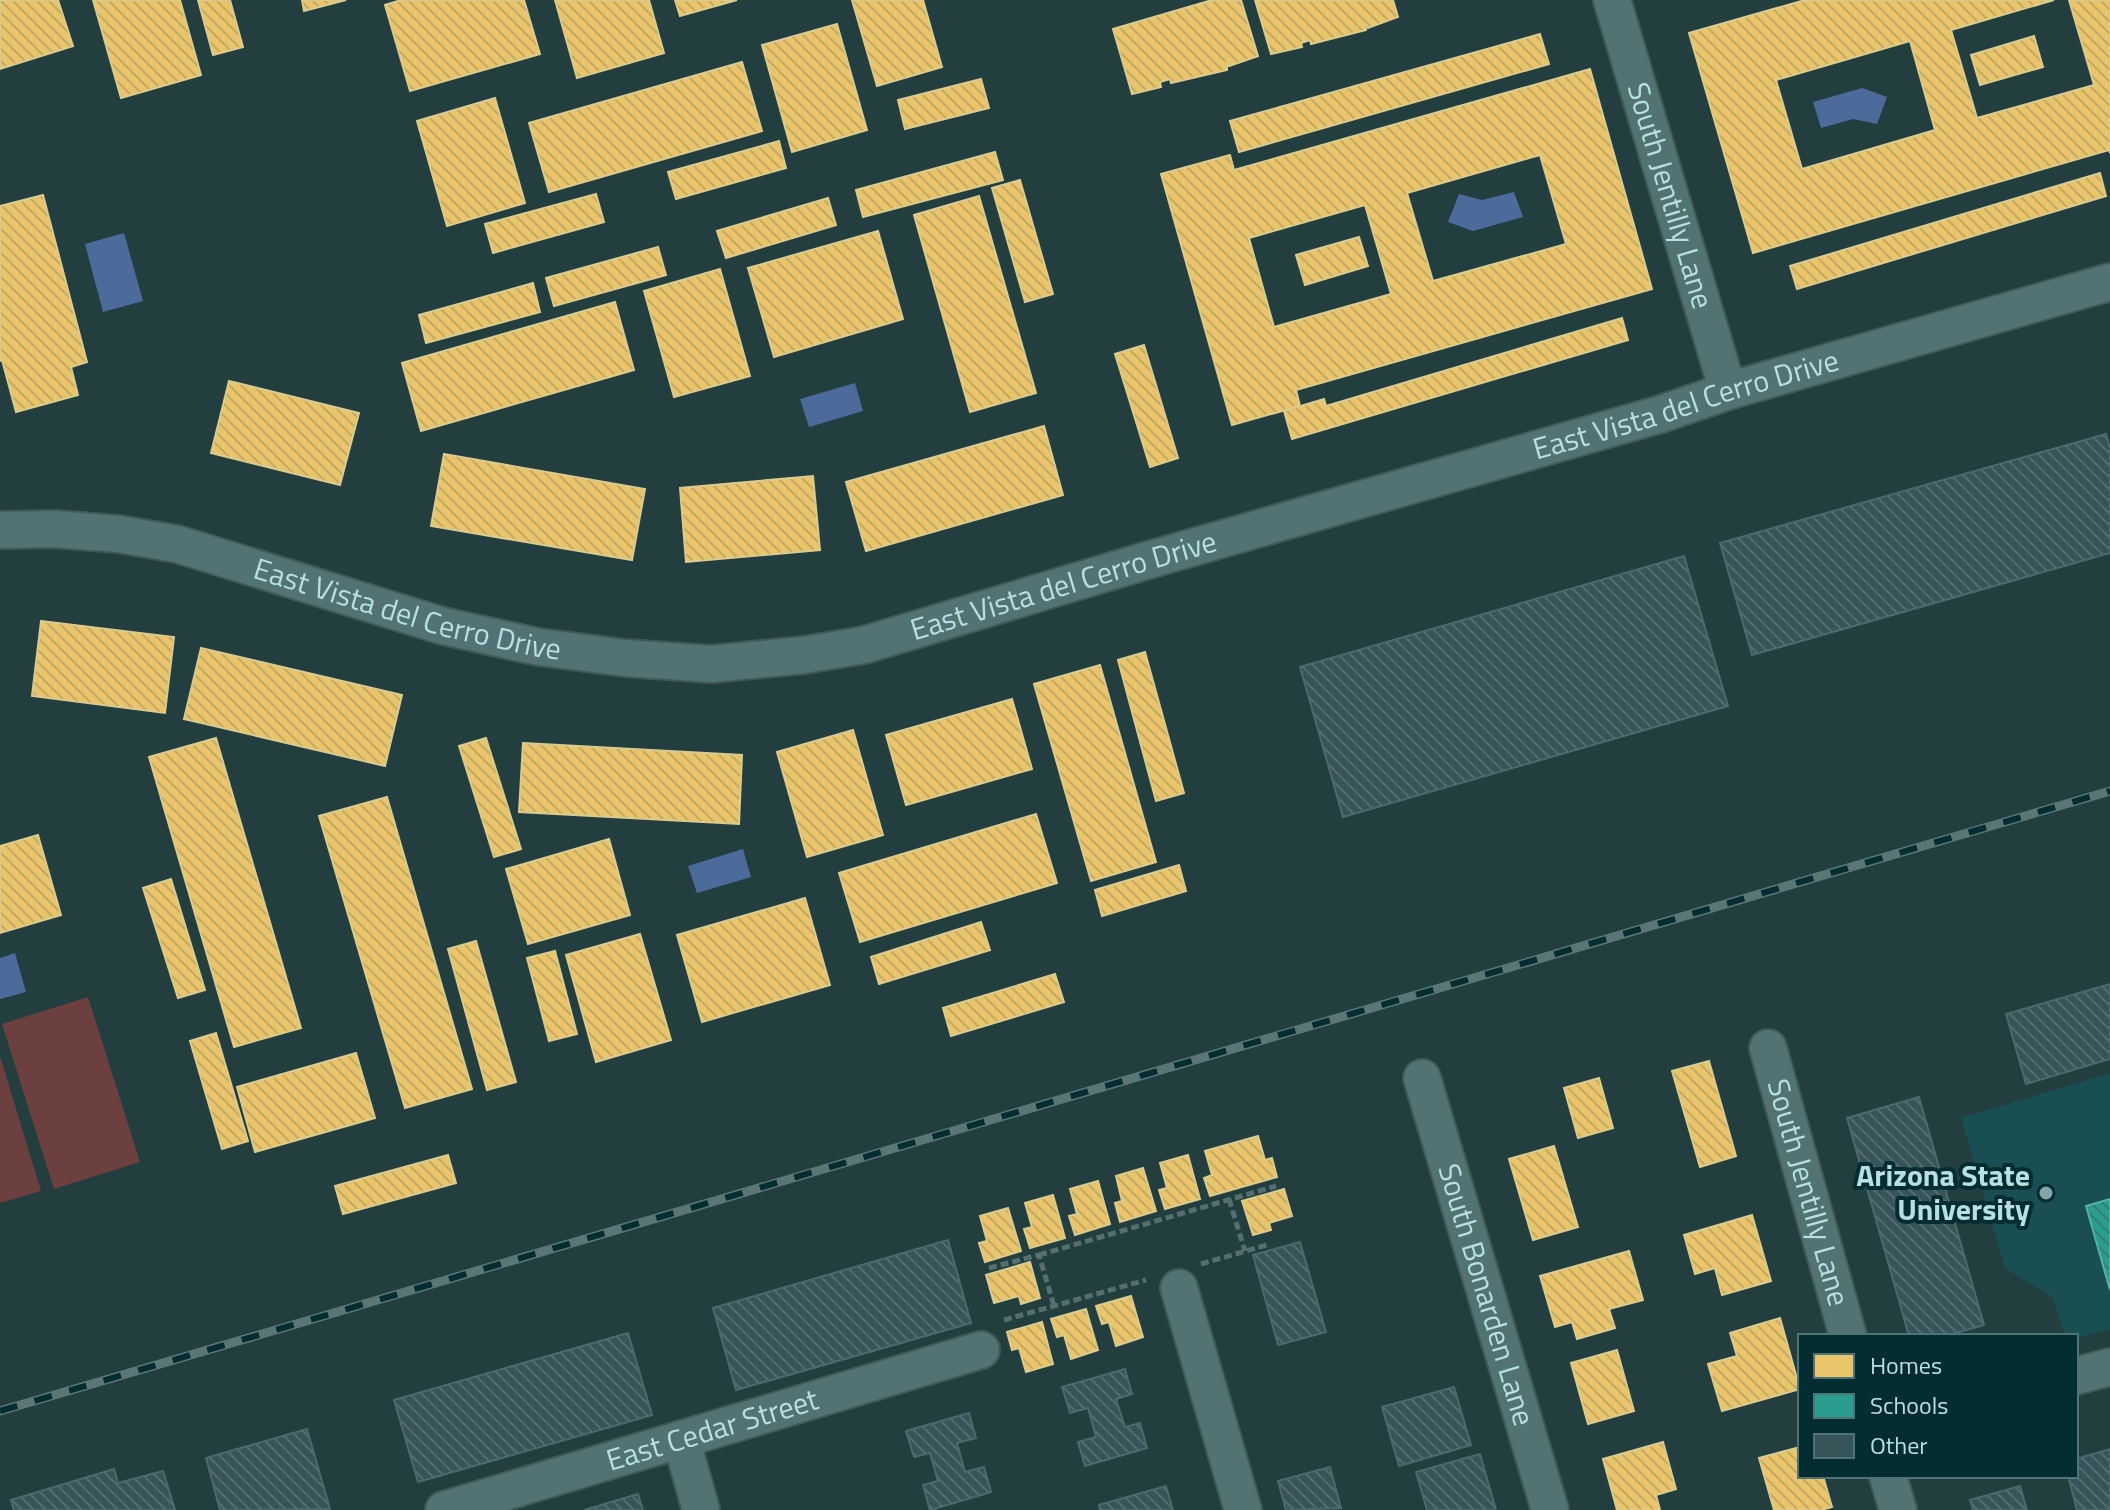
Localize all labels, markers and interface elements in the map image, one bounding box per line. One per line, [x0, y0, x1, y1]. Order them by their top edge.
street label: South Jentilly Lane [1616, 77, 1726, 314]
street label: East Vista del Cerro Drive [1527, 337, 1844, 471]
street label: East Vista del Cerro Drive [905, 518, 1222, 652]
street label: East Vista del Cerro Drive [248, 545, 564, 672]
street label: South Jentilly Lane [1756, 1073, 1863, 1311]
place label: Arizona State University [1856, 1152, 2030, 1232]
street label: South Bonarden Lane [1427, 1158, 1548, 1431]
marker: Arizona State University [2037, 1184, 2055, 1202]
legend [1798, 1334, 2078, 1478]
text: Homes [1870, 1347, 1942, 1383]
street label: East Cedar Street [600, 1376, 824, 1482]
text: Schools [1870, 1387, 1948, 1423]
text: Other [1870, 1427, 1928, 1463]

